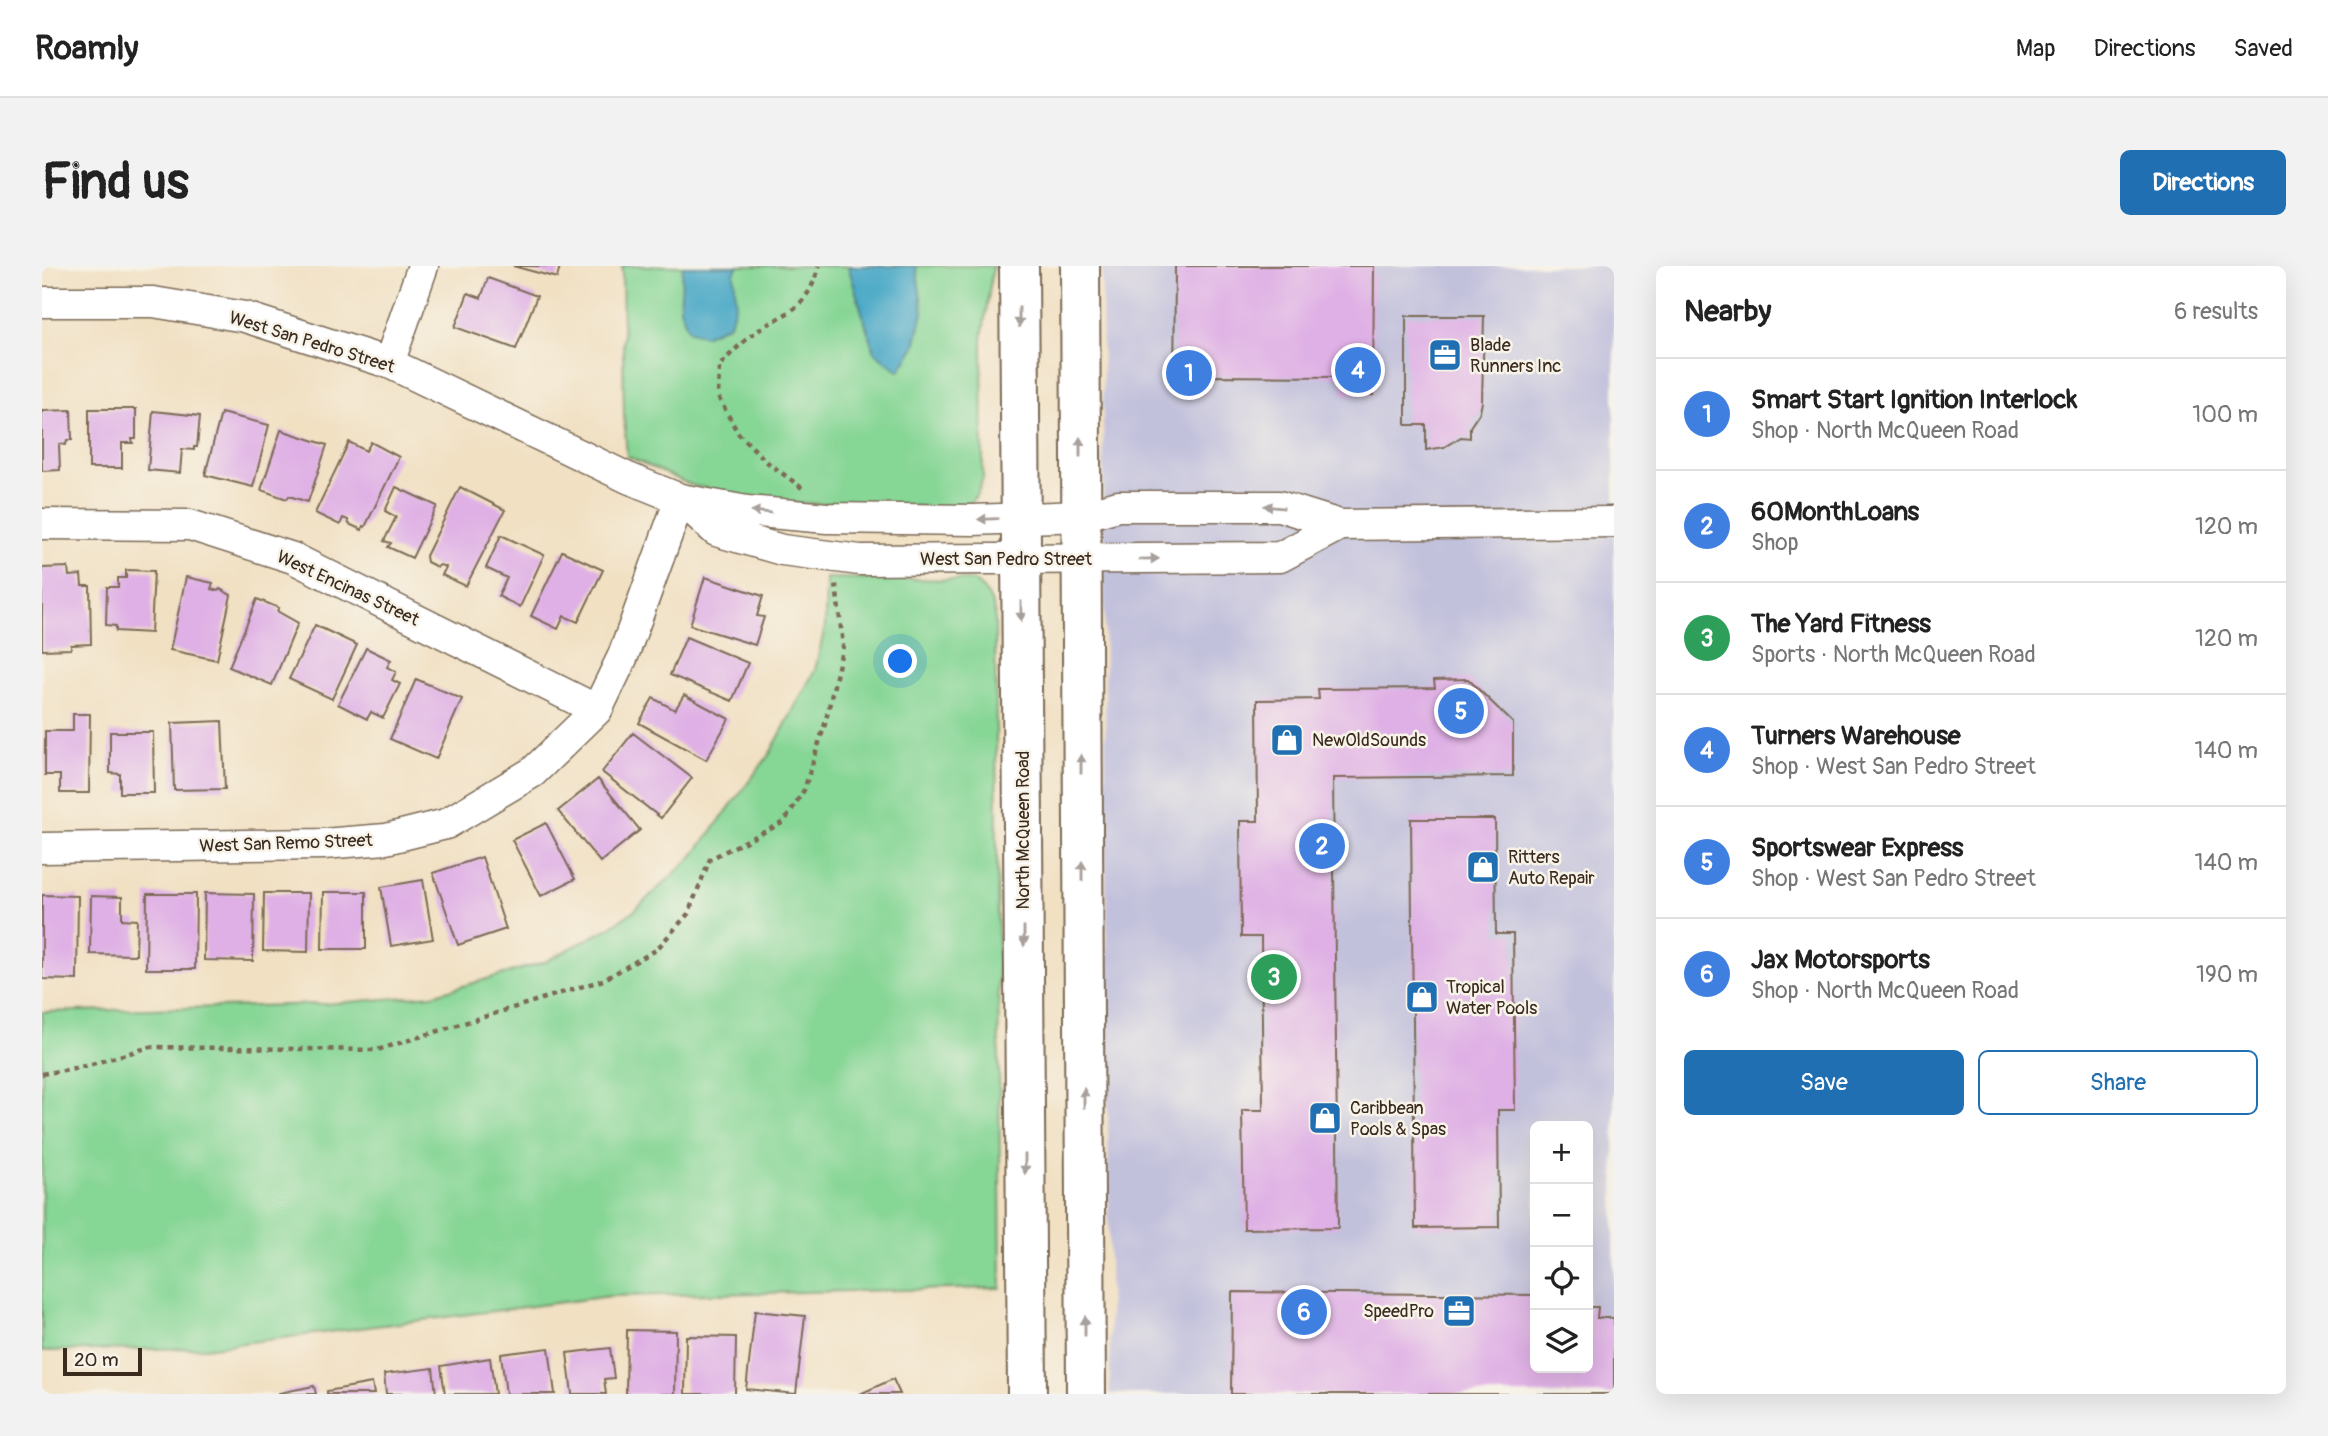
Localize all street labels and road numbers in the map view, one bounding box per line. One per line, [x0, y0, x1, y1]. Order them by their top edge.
street label: West San Pedro Street [226, 306, 398, 379]
street label: West Encinas Street [273, 545, 423, 632]
street label: West San Pedro Street [920, 548, 1093, 571]
street label: North McQueen Road [1012, 751, 1035, 909]
street label: West San Remo Street [199, 829, 374, 858]

